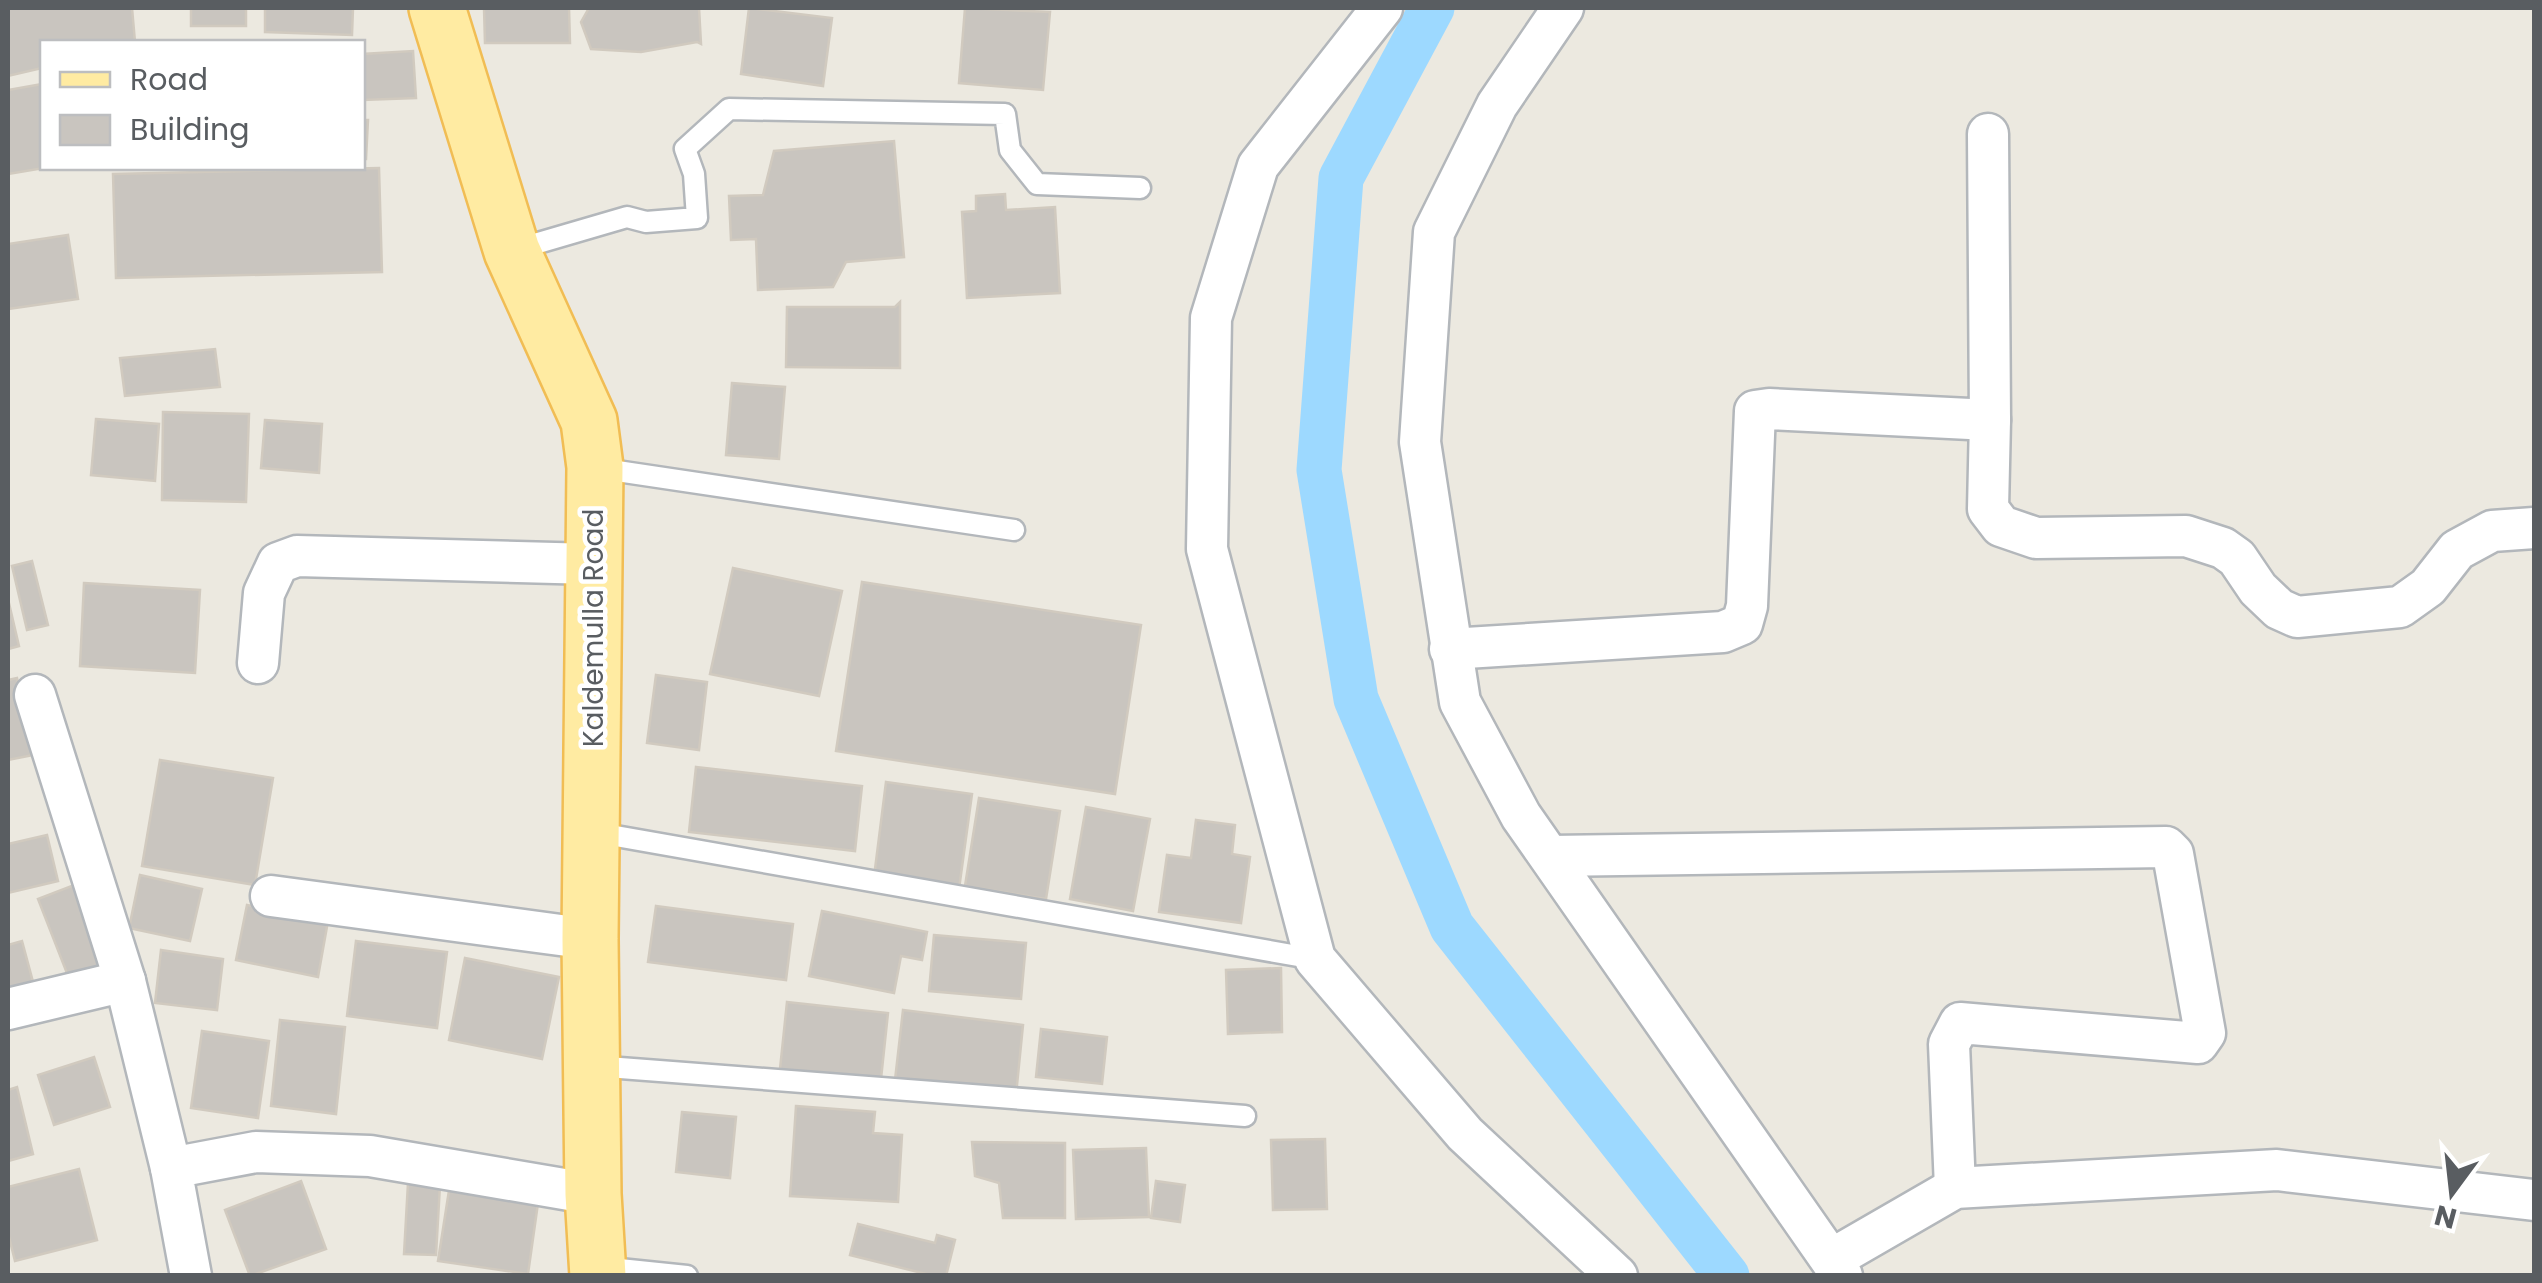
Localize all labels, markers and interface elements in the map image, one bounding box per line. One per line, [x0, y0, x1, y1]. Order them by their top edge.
legend [40, 40, 365, 170]
text: Road [130, 58, 208, 101]
text: Building [130, 108, 250, 151]
street label: Kaldemulla Road [574, 509, 613, 747]
north arrow [2402, 1143, 2502, 1243]
text: N [2430, 1195, 2461, 1238]

